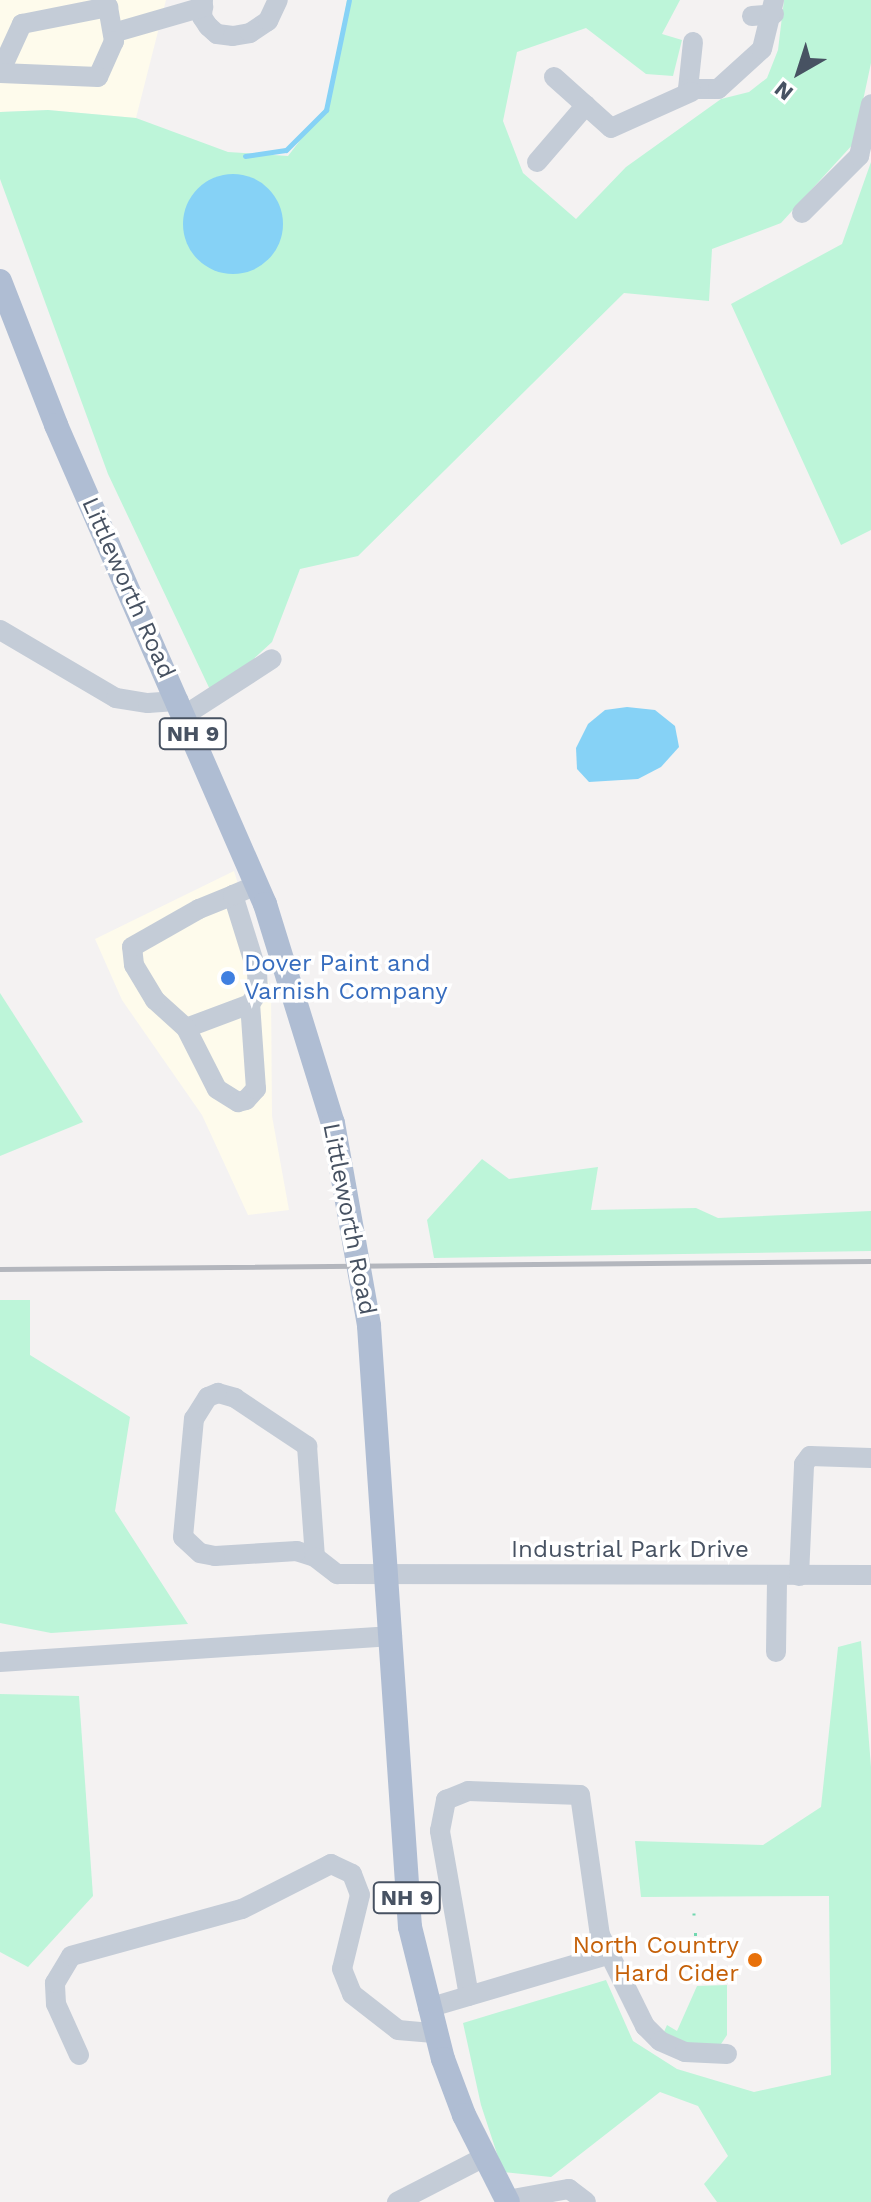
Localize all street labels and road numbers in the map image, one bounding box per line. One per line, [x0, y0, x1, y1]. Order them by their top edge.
street label: Littleworth Road [75, 493, 181, 683]
road number: NH 9 [157, 716, 229, 752]
street label: Littleworth Road [316, 1121, 382, 1317]
street label: Industrial Park Drive [510, 1536, 750, 1564]
road number: NH 9 [371, 1880, 443, 1916]

